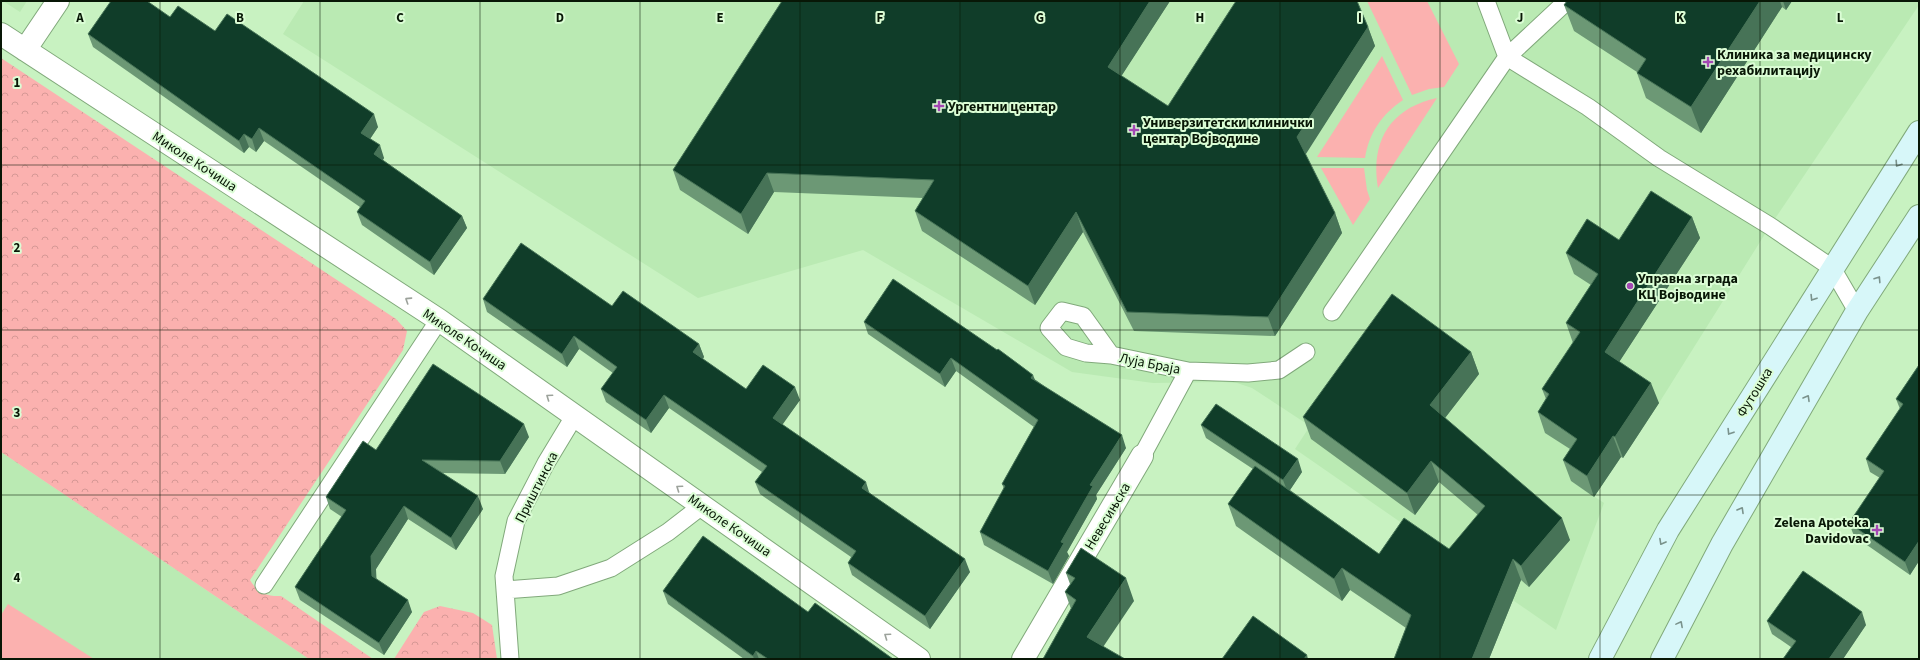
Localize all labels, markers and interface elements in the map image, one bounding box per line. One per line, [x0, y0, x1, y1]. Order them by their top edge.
text: A [75, 9, 84, 27]
text: B [236, 9, 244, 27]
text: C [396, 9, 404, 27]
text: D [556, 9, 564, 27]
text: E [716, 9, 724, 27]
text: F [877, 9, 884, 27]
text: G [1036, 9, 1044, 27]
text: H [1196, 9, 1204, 27]
text: I [1358, 9, 1362, 27]
text: J [1517, 9, 1523, 27]
text: K [1676, 9, 1685, 27]
text: L [1837, 9, 1844, 27]
place label: Клиника за медицинску рехабилитацију [1717, 45, 1872, 81]
marker: Клиника за медицинску рехабилитацију [1702, 56, 1714, 68]
text: 1 [14, 74, 21, 92]
place label: Ургентни центар [948, 97, 1056, 117]
marker: Ургентни центар [933, 100, 945, 112]
place label: Универзитетски клинички центар Војводине [1143, 113, 1313, 149]
marker: Универзитетски клинички центар Војводине [1128, 124, 1140, 136]
street label: Миколе Кочиша [148, 127, 241, 197]
one-way arrow [1895, 160, 1903, 167]
text: 2 [14, 239, 21, 257]
place label: Управна зграда КЦ Војводине [1638, 269, 1738, 305]
one-way arrow [1874, 276, 1881, 283]
marker: Управна зграда КЦ Војводине [1625, 281, 1635, 291]
one-way arrow [1811, 294, 1818, 301]
one-way arrow [405, 298, 412, 305]
street label: Миколе Кочиша [418, 304, 511, 375]
street label: Луја Браја [1118, 348, 1182, 380]
street label: Футошка [1732, 364, 1778, 421]
one-way arrow [547, 395, 554, 402]
one-way arrow [1802, 395, 1809, 402]
text: 3 [14, 404, 21, 422]
one-way arrow [1727, 428, 1734, 435]
street label: Приштинска [510, 448, 563, 527]
street label: Невесињска [1080, 479, 1136, 554]
one-way arrow [676, 486, 683, 493]
street label: Миколе Кочиша [684, 490, 775, 562]
one-way arrow [1737, 507, 1744, 514]
place label: Zelena Apoteka Davidovac [1774, 513, 1869, 549]
marker: Zelena Apoteka Davidovac [1872, 525, 1882, 535]
one-way arrow [1659, 538, 1666, 546]
text: 4 [14, 569, 21, 587]
one-way arrow [1675, 621, 1683, 629]
one-way arrow [885, 634, 892, 641]

